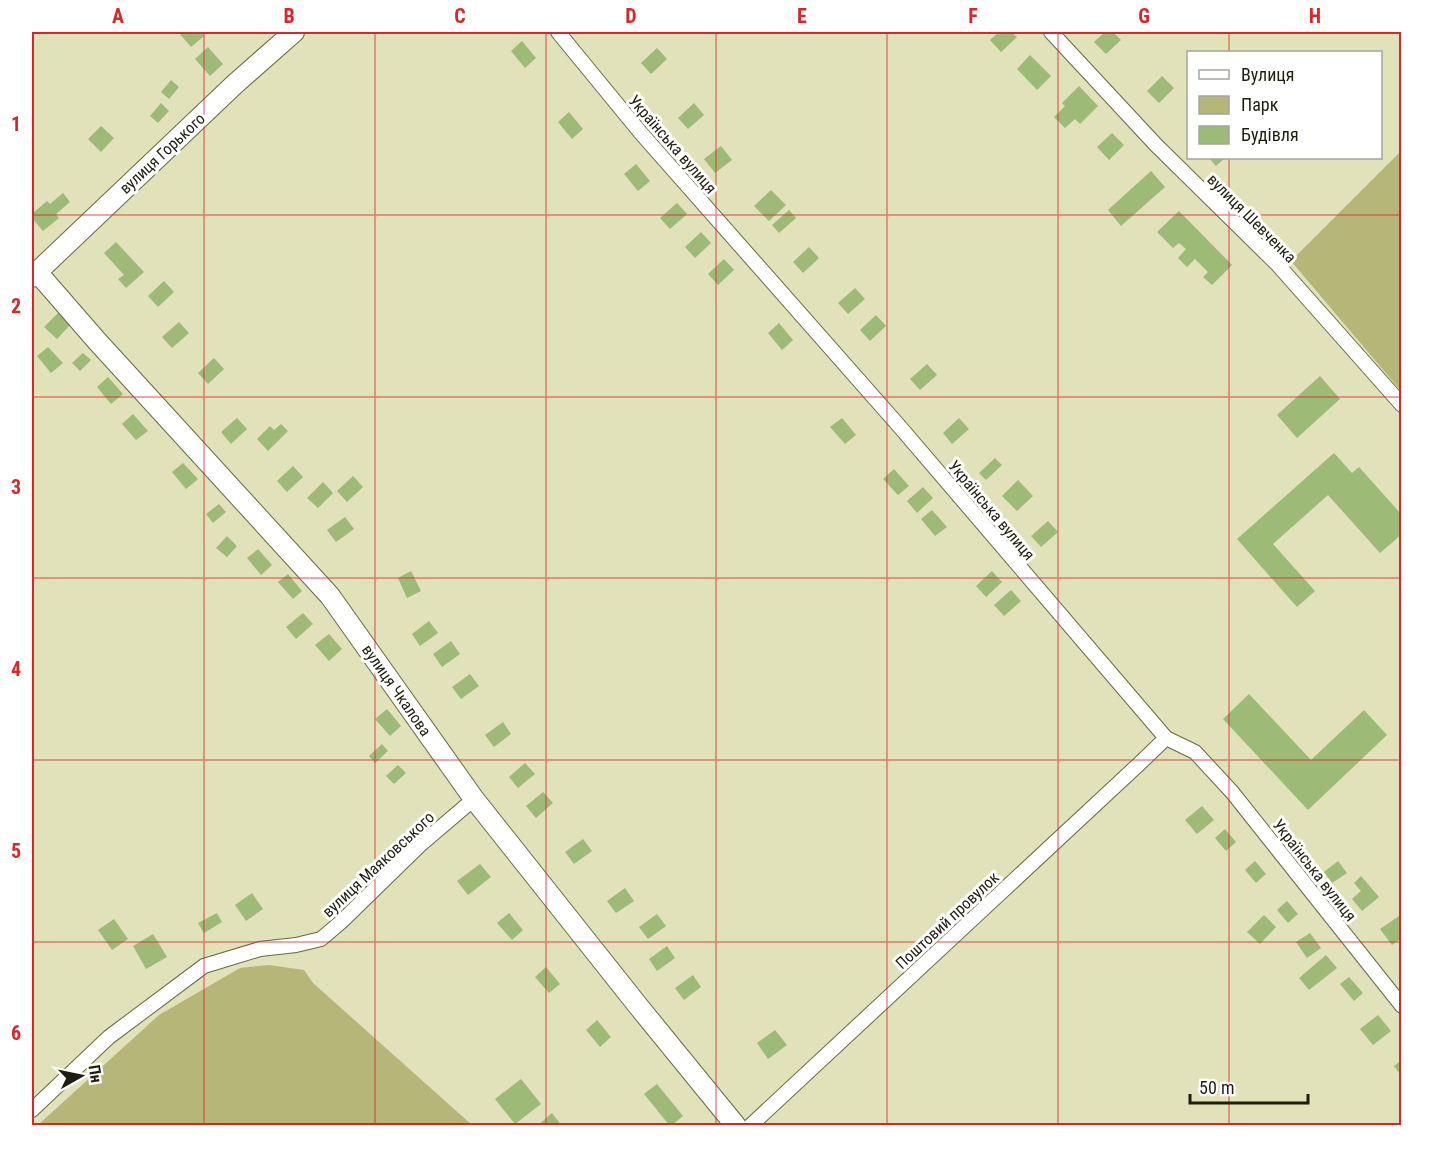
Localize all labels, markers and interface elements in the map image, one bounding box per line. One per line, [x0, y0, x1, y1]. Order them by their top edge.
text: A [112, 4, 124, 28]
text: B [283, 4, 295, 28]
text: C [454, 4, 466, 28]
text: D [625, 4, 637, 28]
text: E [797, 4, 807, 28]
text: F [968, 4, 978, 28]
text: G [1138, 4, 1150, 28]
text: H [1309, 4, 1321, 28]
legend [1187, 51, 1382, 159]
text: Вулиця [1241, 64, 1295, 85]
street label: Українська вулиця [625, 91, 720, 197]
text: Парк [1241, 94, 1279, 115]
street label: вулиця Горького [116, 109, 209, 198]
text: 1 [11, 112, 21, 136]
text: Будівля [1241, 124, 1299, 145]
street label: вулиця Шевченка [1203, 170, 1300, 267]
text: 2 [11, 294, 21, 318]
street label: Українська вулиця [944, 457, 1039, 564]
text: 3 [11, 475, 21, 499]
street label: вулиця Чкалова [358, 641, 435, 740]
text: 4 [11, 657, 21, 681]
street label: вулиця Маяковського [318, 808, 438, 921]
street label: Українська вулиця [1269, 816, 1360, 925]
text: 5 [11, 839, 21, 863]
street label: Поштовий провулок [892, 868, 1003, 973]
text: 6 [11, 1021, 21, 1045]
north arrow [51, 1046, 111, 1106]
text: Пн [85, 1063, 106, 1084]
scale bar [1190, 1067, 1308, 1105]
text: 50 m [1199, 1077, 1234, 1098]

